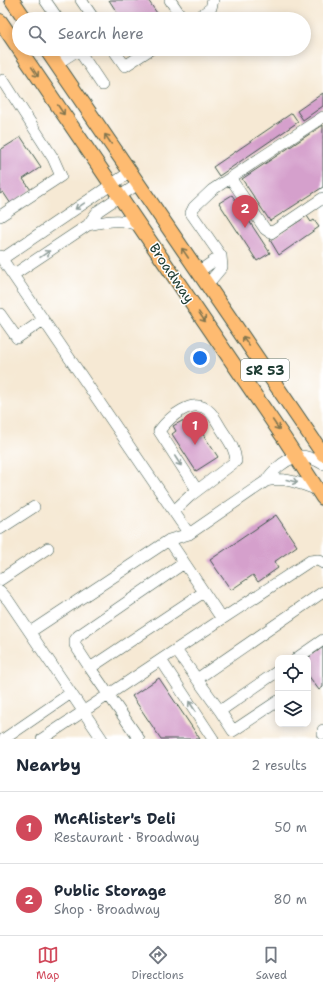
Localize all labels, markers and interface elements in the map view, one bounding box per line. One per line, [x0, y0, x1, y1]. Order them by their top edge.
search box [12, 12, 311, 56]
icon: search [26, 23, 48, 45]
text: Search here [58, 24, 144, 44]
one-way arrow [31, 67, 39, 78]
one-way arrow [57, 104, 65, 115]
one-way arrow [104, 134, 112, 145]
pin: 2 [232, 195, 258, 228]
one-way arrow [74, 202, 85, 210]
street label: Broadway [145, 240, 199, 306]
one-way arrow [181, 248, 189, 259]
one-way arrow [40, 249, 51, 258]
one-way arrow [198, 312, 206, 323]
one-way arrow [242, 336, 250, 347]
your location [190, 348, 210, 368]
road number: SR 53 [241, 359, 289, 381]
pin: 1 [182, 412, 208, 445]
one-way arrow [272, 419, 280, 431]
one-way arrow [174, 455, 182, 467]
one-way arrow [286, 478, 299, 486]
map controls [275, 655, 311, 727]
button: locate [275, 655, 311, 691]
button: layers [275, 691, 311, 727]
one-way arrow [187, 700, 195, 712]
text: Nearby [16, 754, 81, 776]
text: 2 results [251, 757, 307, 774]
text: McAlister's Deli [54, 809, 176, 829]
text: 1 [26, 819, 32, 836]
text: 50 m [274, 819, 307, 836]
text: Restaurant · Broadway [54, 829, 200, 846]
text: Public Storage [54, 881, 167, 901]
text: 2 [24, 891, 34, 908]
text: 80 m [273, 891, 307, 908]
text: Shop · Broadway [54, 901, 160, 918]
tab: Map [36, 944, 60, 983]
tab: Directions [131, 944, 184, 983]
tab: Saved [256, 944, 287, 983]

